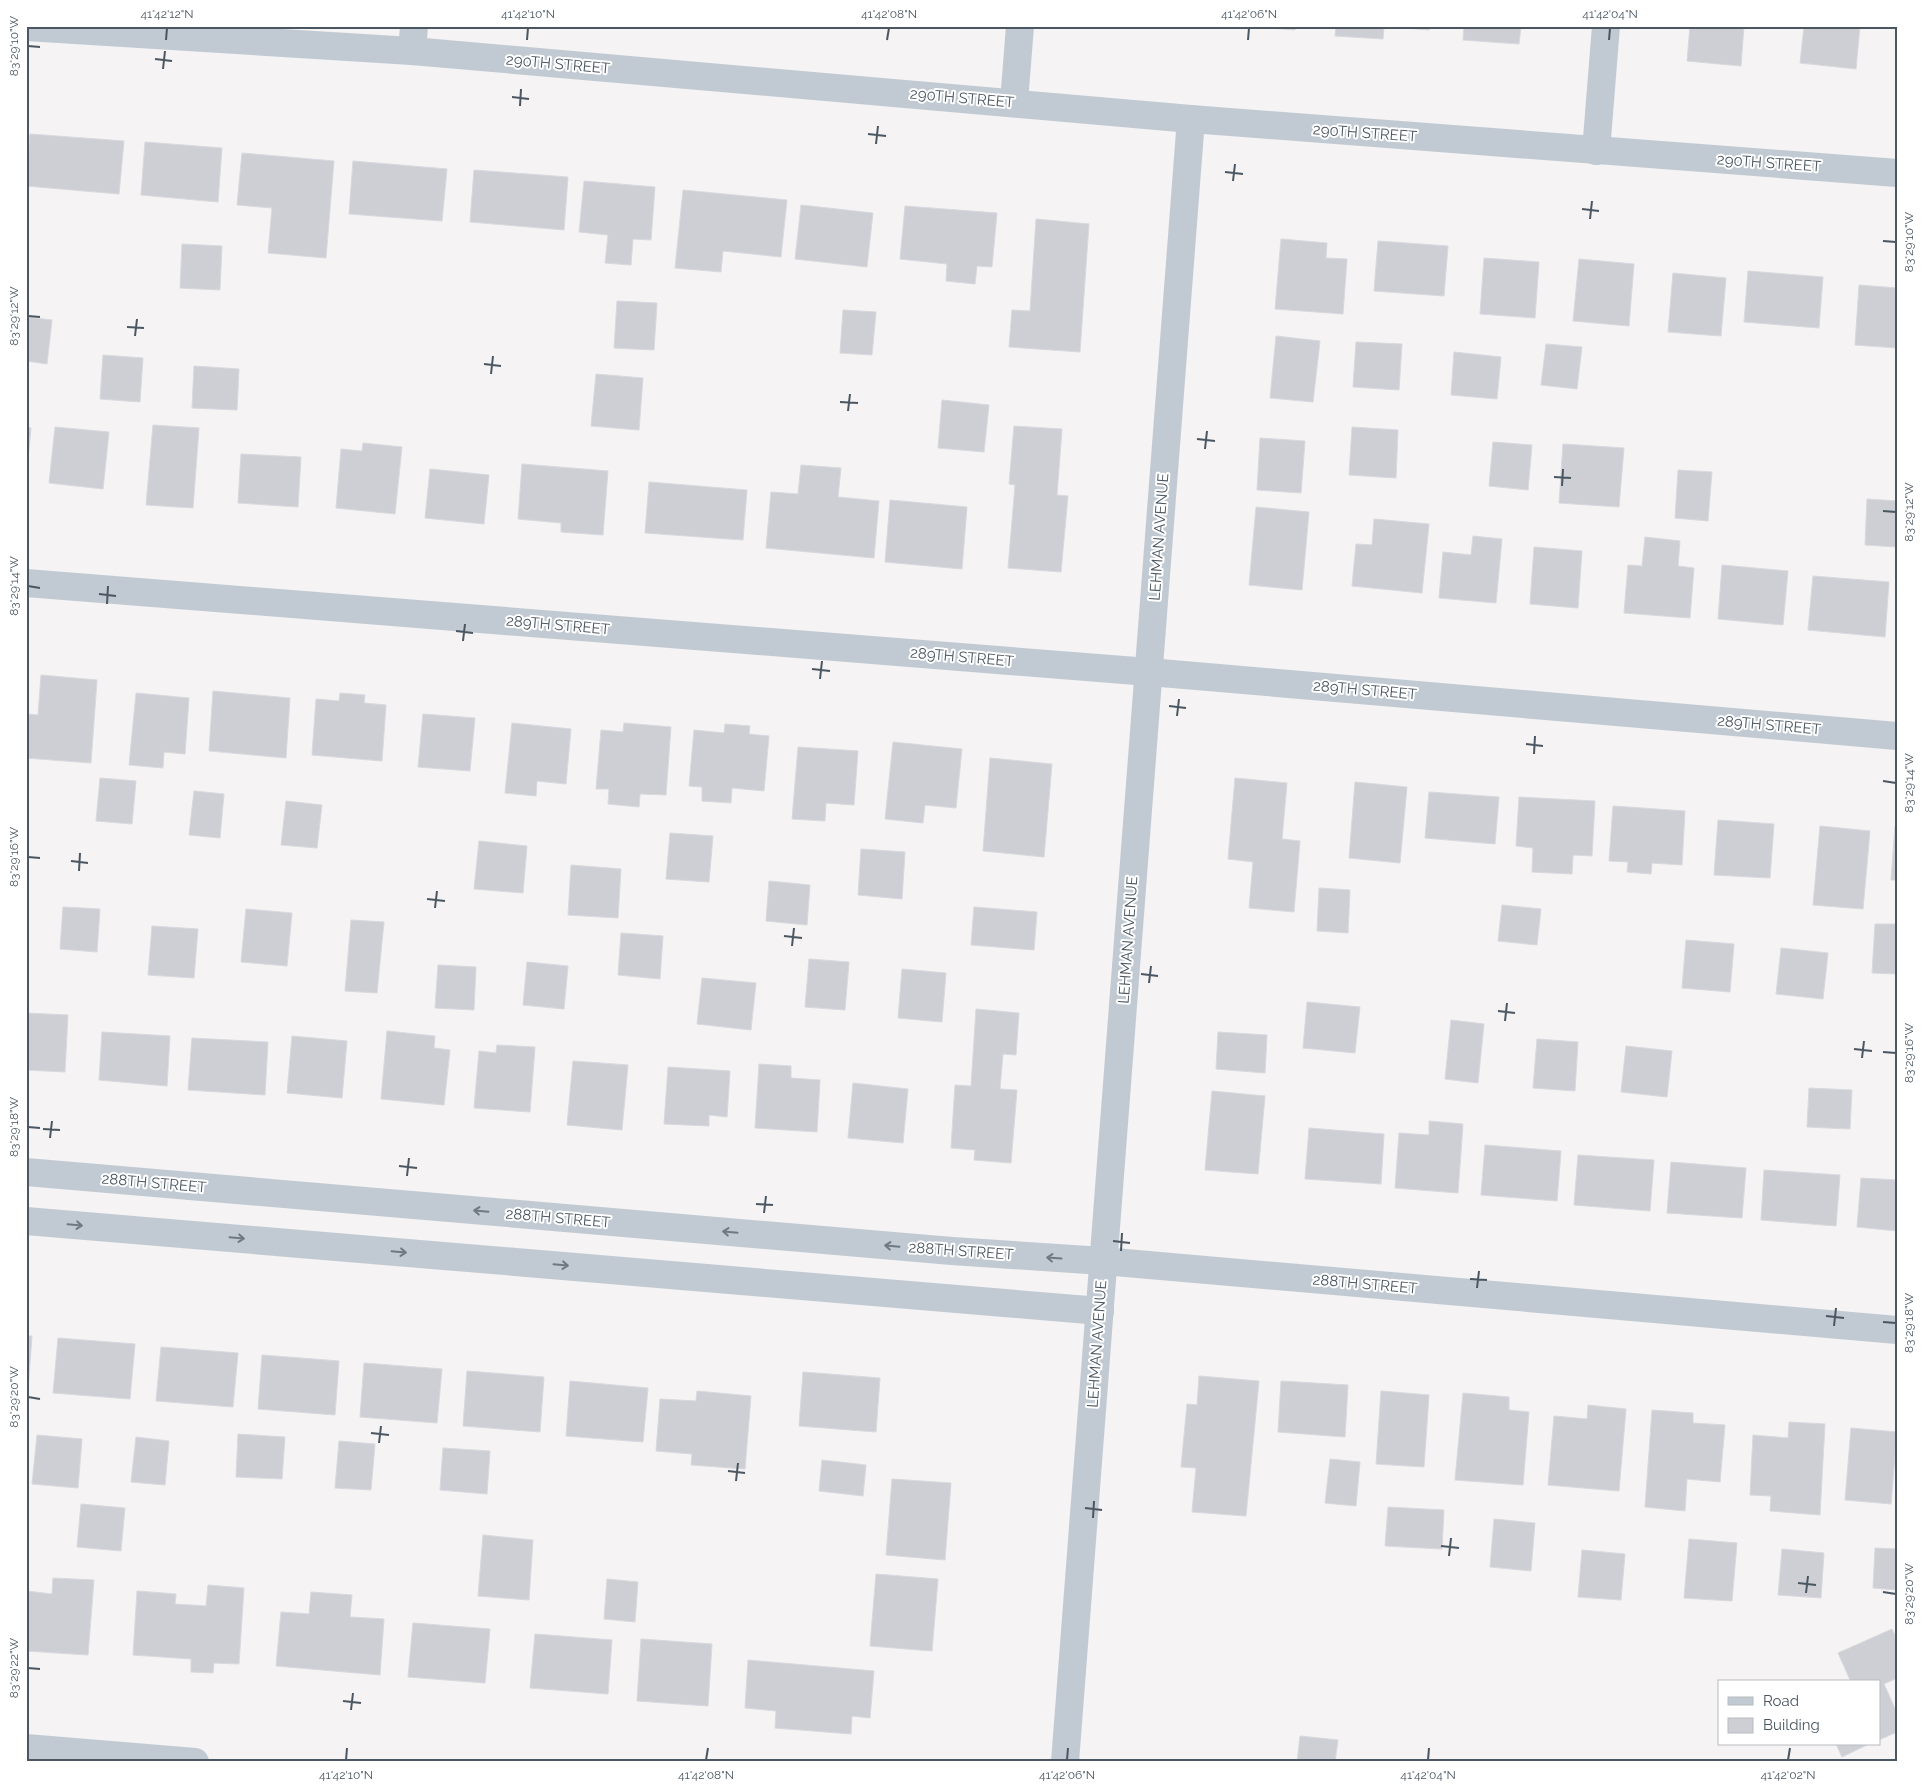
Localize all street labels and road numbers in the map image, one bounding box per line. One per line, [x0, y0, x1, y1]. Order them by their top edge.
street label: 290TH STREET [505, 50, 611, 78]
street label: 290TH STREET [909, 84, 1015, 112]
street label: 290TH STREET [1312, 120, 1418, 146]
street label: 290TH STREET [1716, 150, 1822, 176]
street label: LEHMAN AVENUE [1146, 473, 1172, 601]
street label: 289TH STREET [505, 612, 611, 638]
street label: 289TH STREET [909, 644, 1015, 670]
street label: 289TH STREET [1312, 677, 1418, 703]
street label: 289TH STREET [1716, 712, 1822, 738]
street label: LEHMAN AVENUE [1115, 876, 1141, 1004]
street label: 288TH STREET [101, 1169, 207, 1197]
street label: 288TH STREET [505, 1204, 611, 1232]
street label: 288TH STREET [908, 1238, 1014, 1264]
street label: 288TH STREET [1312, 1270, 1418, 1298]
street label: LEHMAN AVENUE [1084, 1280, 1110, 1408]

